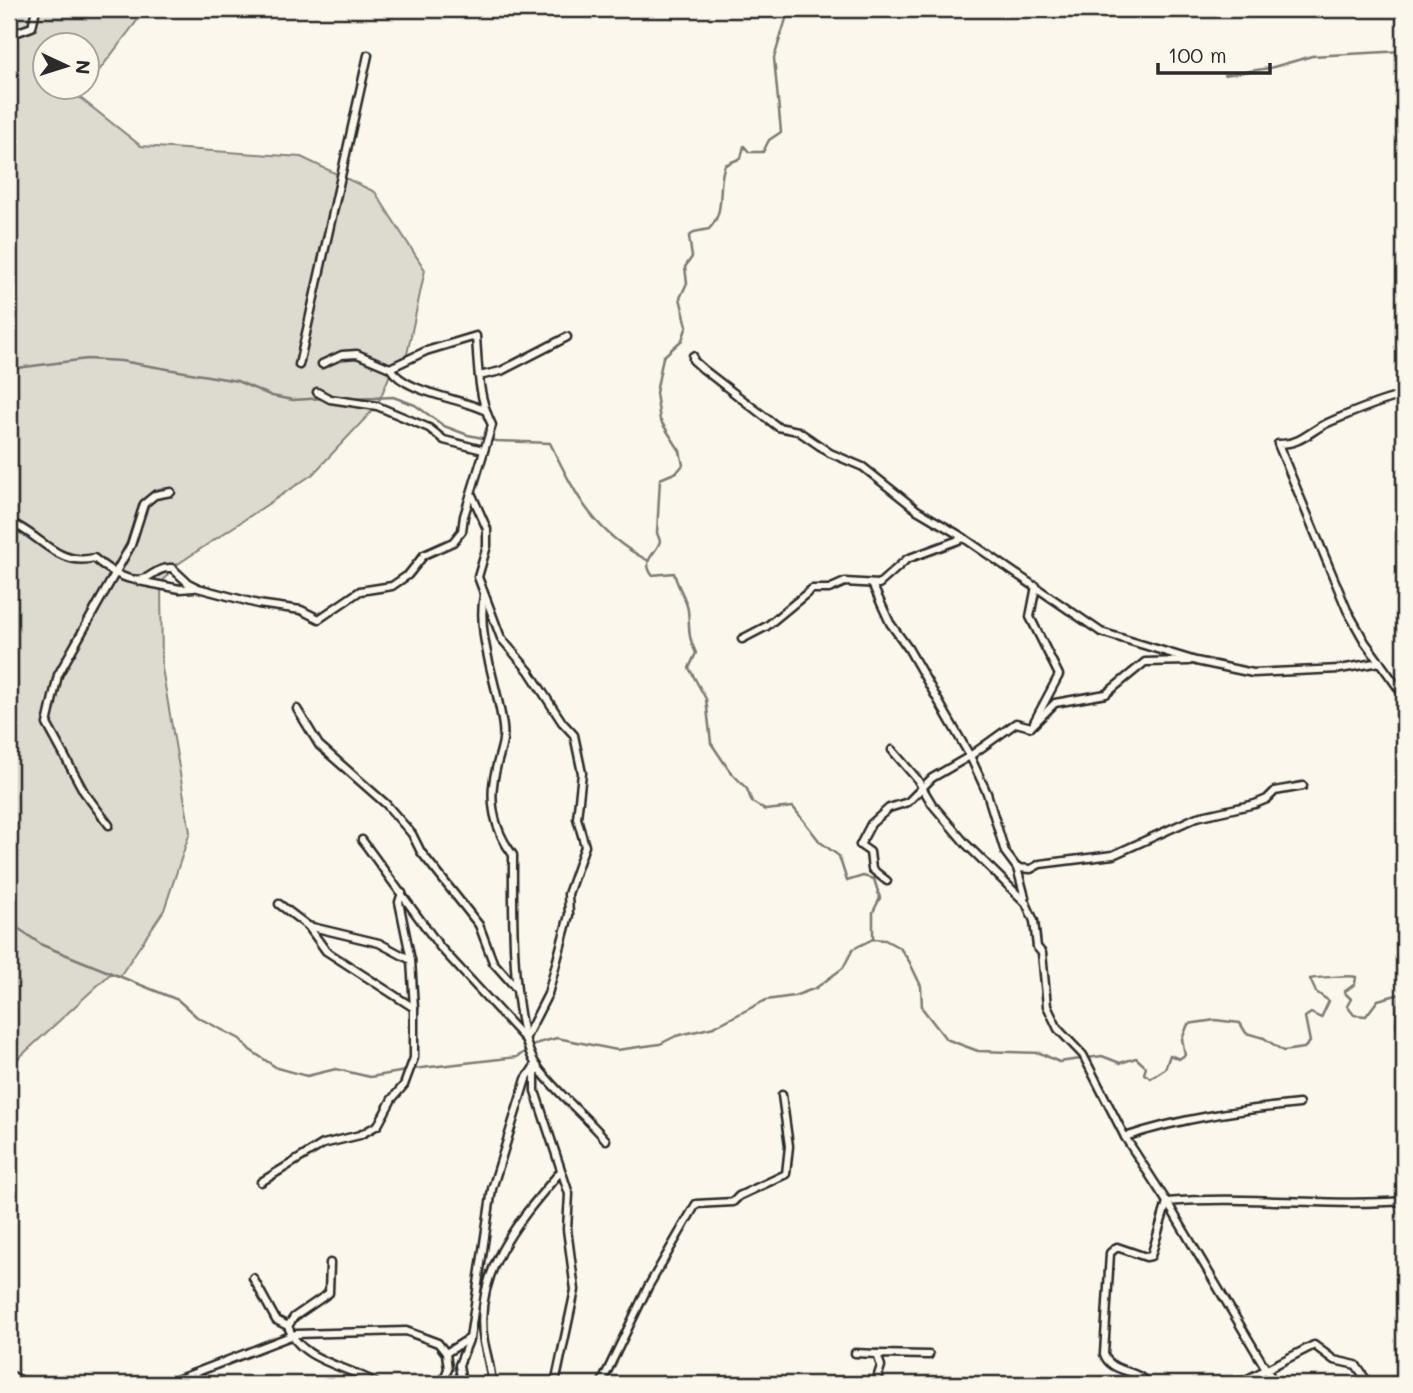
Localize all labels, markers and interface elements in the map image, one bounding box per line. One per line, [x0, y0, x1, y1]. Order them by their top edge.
north arrow [32, 32, 102, 102]
scale bar [1158, 32, 1270, 76]
text: 100 m [1168, 41, 1227, 68]
text: N [70, 59, 96, 75]

